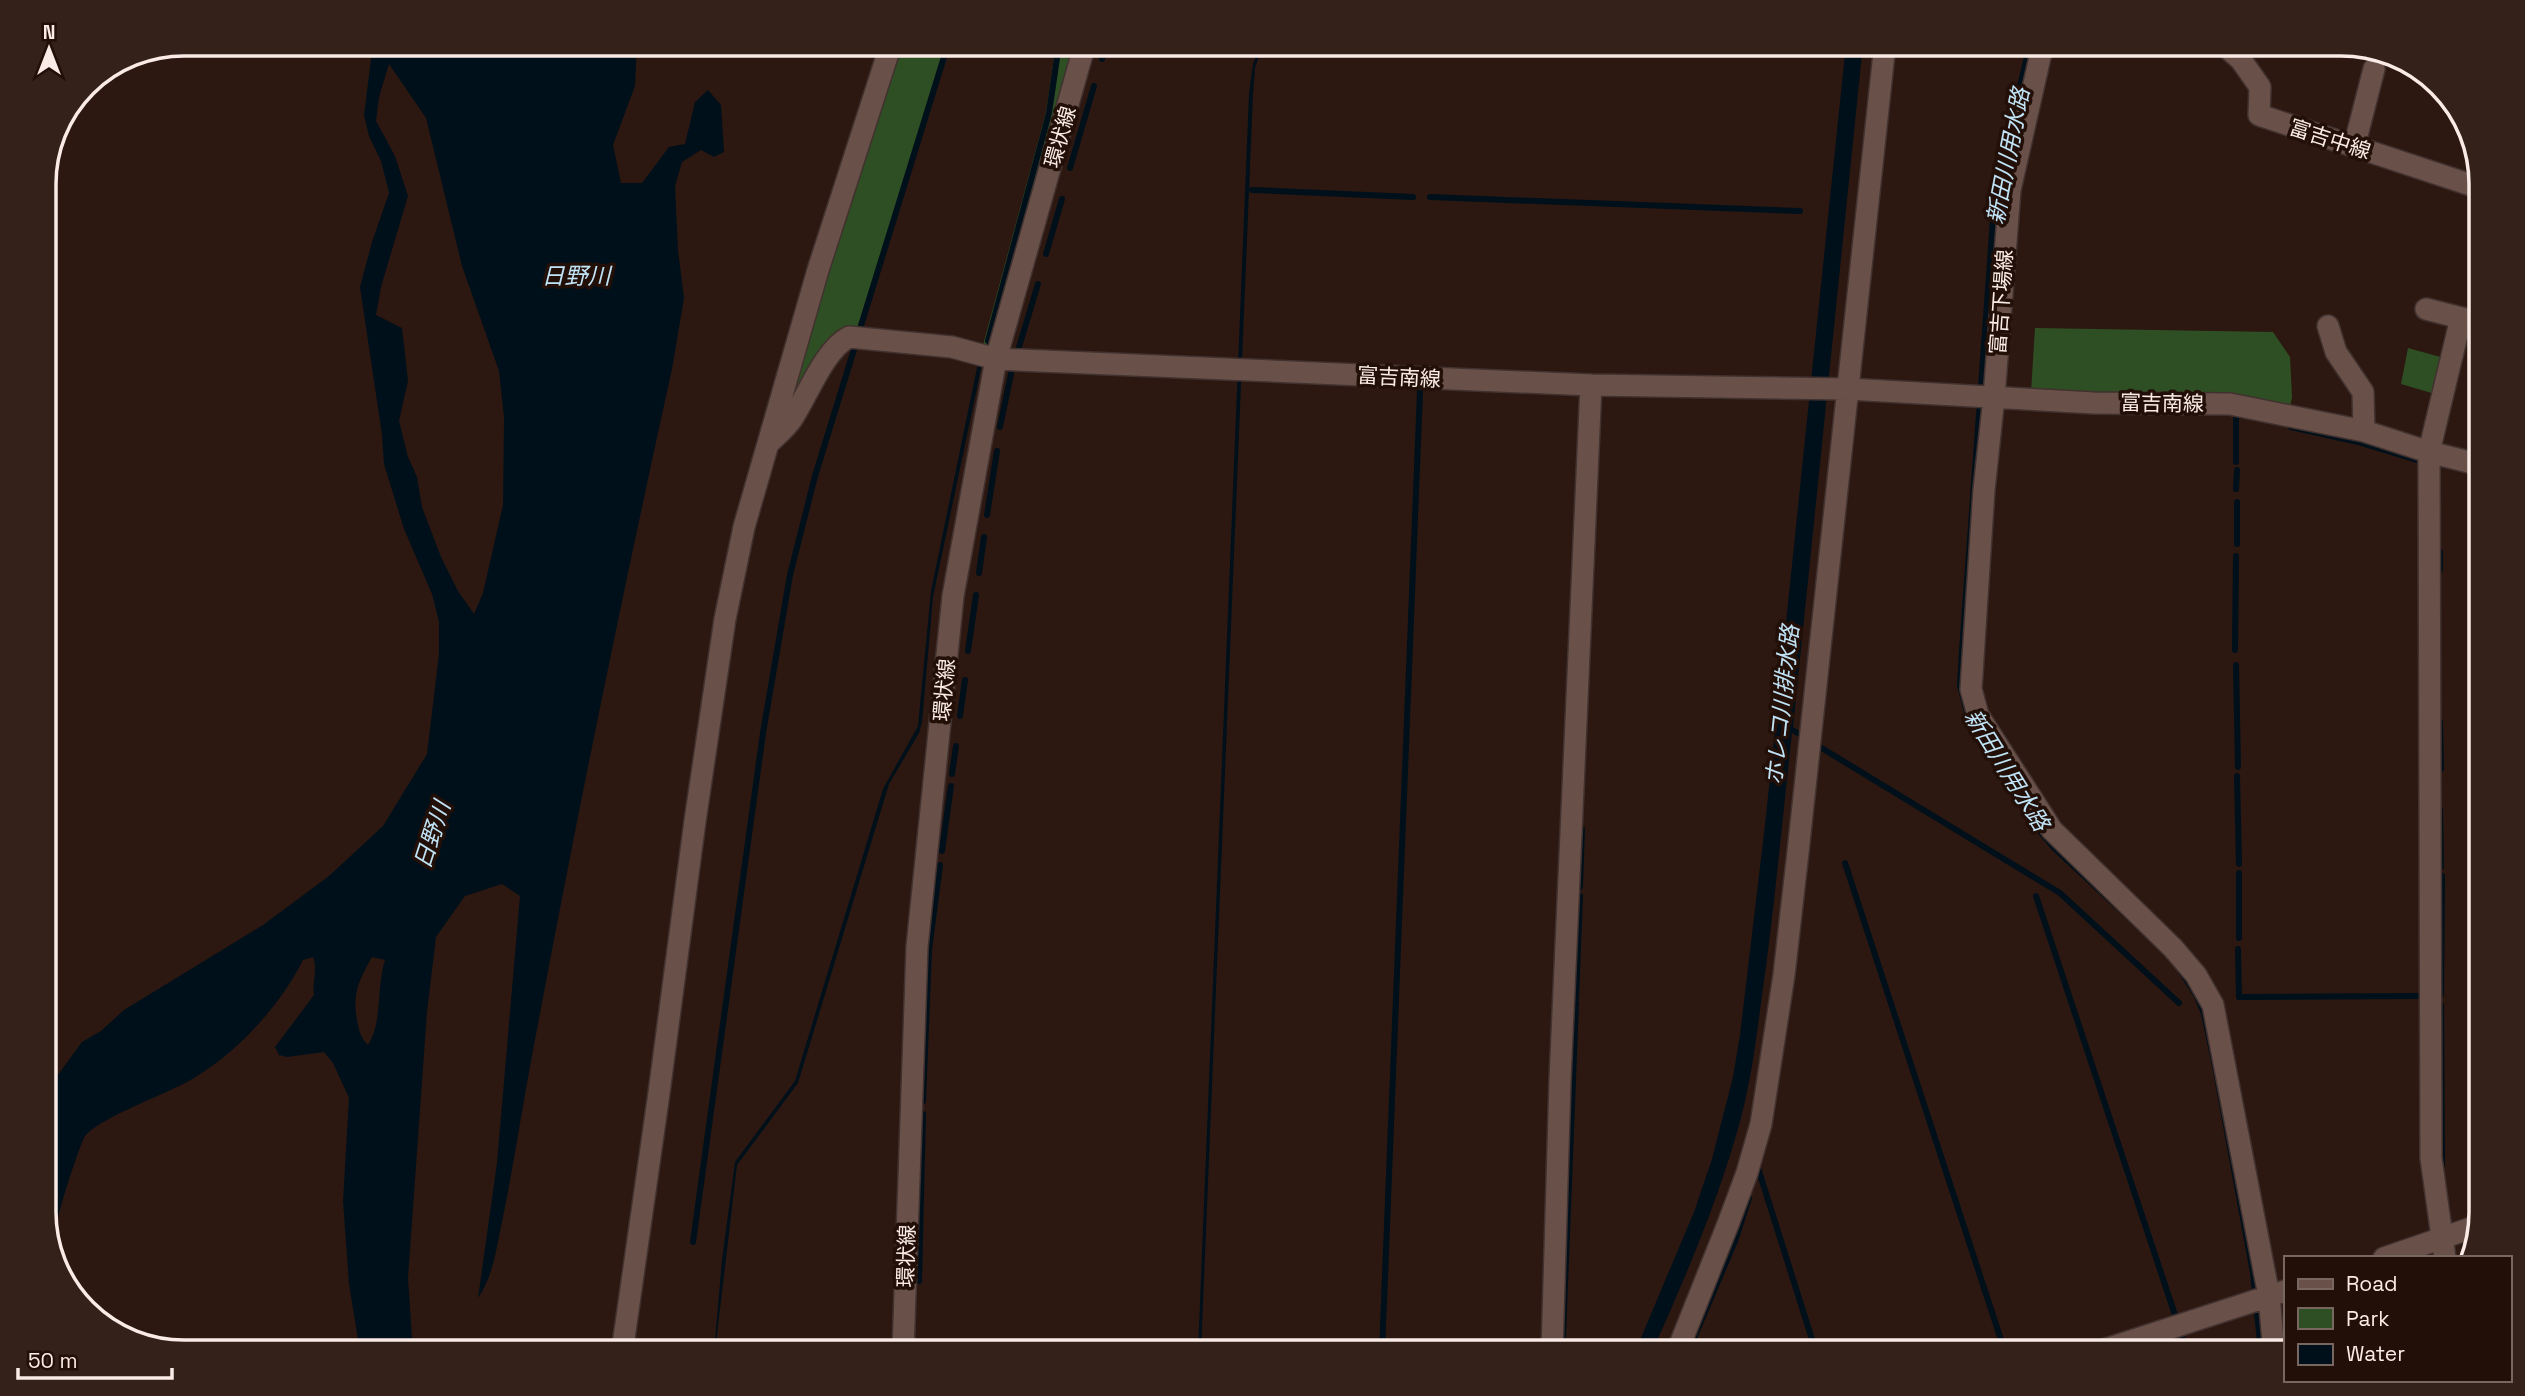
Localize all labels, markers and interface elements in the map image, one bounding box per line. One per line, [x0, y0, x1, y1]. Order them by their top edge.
north arrow [14, 14, 84, 84]
text: N [43, 20, 55, 45]
water label: 新田川用水路 [1980, 83, 2036, 227]
street label: 環状線 [1038, 103, 1082, 171]
street label: 富吉中線 [2286, 113, 2374, 165]
street label: 富吉下場線 [1984, 249, 2018, 355]
water label: 日野川 [542, 261, 614, 291]
street label: 富吉南線 [1356, 361, 1442, 393]
street label: 富吉南線 [2120, 389, 2204, 417]
water label: ホレコ川排水路 [1759, 621, 1806, 787]
street label: 環状線 [928, 657, 960, 723]
water label: 新田川用水路 [1958, 704, 2057, 838]
water label: 日野川 [407, 795, 458, 872]
street label: 環状線 [891, 1224, 921, 1288]
legend [2284, 1256, 2511, 1382]
text: Road [2346, 1270, 2398, 1297]
text: Park [2346, 1305, 2390, 1332]
scale bar [18, 1336, 172, 1380]
text: Water [2346, 1340, 2405, 1367]
text: 50 m [28, 1347, 78, 1374]

